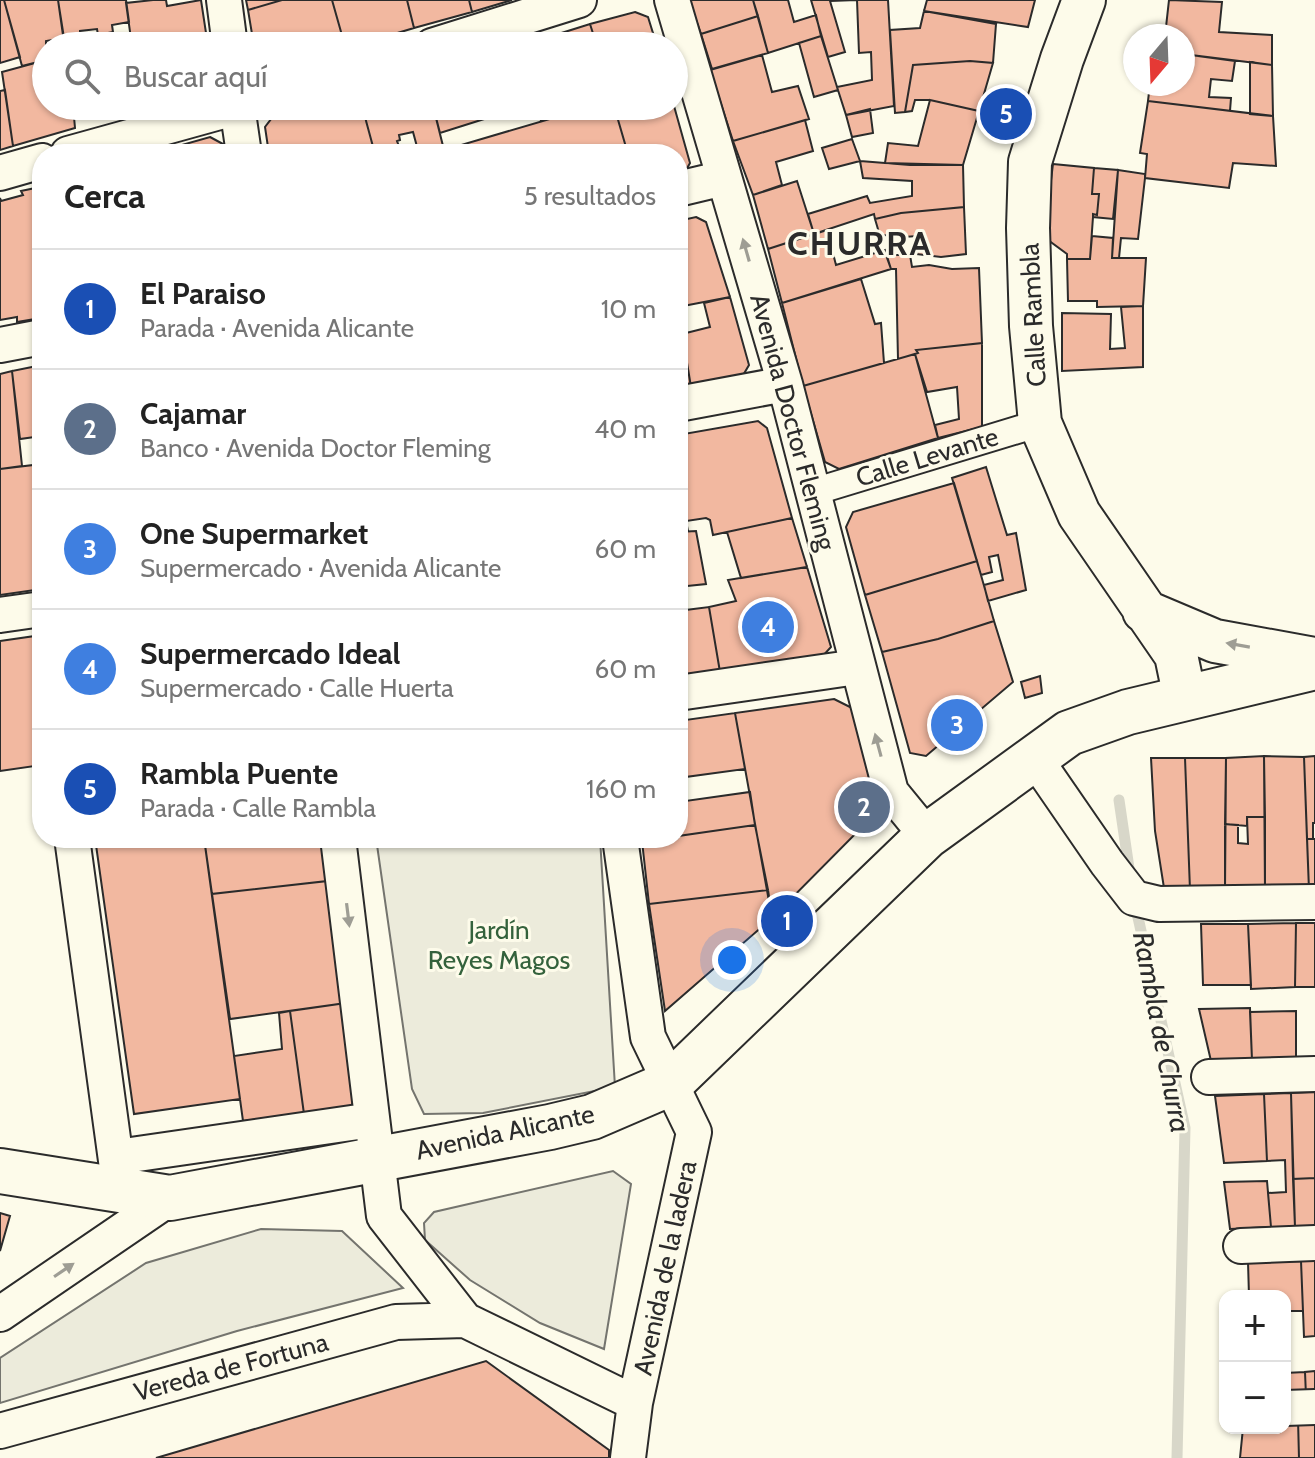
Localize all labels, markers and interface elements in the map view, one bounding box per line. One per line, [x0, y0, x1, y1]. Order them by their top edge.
north arrow [1123, 24, 1195, 96]
search box [32, 32, 688, 120]
icon: search [60, 54, 104, 98]
text: Buscar aquí [124, 58, 267, 95]
pin: 5 [980, 84, 1032, 144]
text: Cerca [64, 175, 145, 217]
text: 5 resultados [524, 180, 656, 212]
district label: CHURRA [787, 222, 933, 264]
one-way arrow [739, 238, 752, 262]
street label: Calle Rambla [1013, 242, 1053, 388]
text: El Paraiso [140, 275, 266, 312]
street label: Avenida Doctor Fleming [743, 290, 843, 555]
text: 1 [85, 293, 95, 325]
text: 10 m [601, 293, 656, 325]
text: Parada · Avenida Alicante [140, 312, 414, 344]
text: Cajamar [140, 395, 246, 432]
text: 2 [83, 413, 97, 445]
text: 40 m [594, 413, 656, 445]
street label: Calle Levante [852, 420, 1002, 494]
text: Banco · Avenida Doctor Fleming [140, 432, 491, 464]
text: One Supermarket [140, 515, 368, 552]
text: 3 [83, 533, 97, 565]
text: 60 m [594, 533, 656, 565]
text: Supermercado · Avenida Alicante [140, 552, 501, 584]
pin: 4 [742, 597, 794, 657]
text: Supermercado Ideal [140, 635, 400, 672]
one-way arrow [1226, 638, 1251, 650]
text: 4 [82, 653, 98, 685]
text: 60 m [594, 653, 656, 685]
text: Supermercado · Calle Huerta [140, 672, 454, 704]
pin: 3 [931, 695, 983, 755]
one-way arrow [872, 732, 884, 757]
text: Rambla Puente [140, 755, 338, 792]
text: 5 [83, 773, 97, 805]
text: 160 m [586, 773, 656, 805]
pin: 2 [838, 777, 890, 837]
text: Parada · Calle Rambla [140, 792, 376, 824]
pin: 1 [761, 891, 813, 951]
one-way arrow [342, 903, 355, 928]
park label: Jardín Reyes Magos [428, 914, 571, 976]
water label: Rambla de Churra [1126, 929, 1198, 1135]
your location [712, 940, 752, 980]
street label: Avenida Alicante [413, 1097, 597, 1167]
street label: Avenida de la ladera [627, 1157, 703, 1378]
one-way arrow [54, 1263, 75, 1278]
map controls [1219, 1290, 1291, 1434]
button: + [1219, 1290, 1291, 1362]
street label: Vereda de Fortuna [130, 1326, 332, 1408]
button: − [1219, 1362, 1291, 1434]

